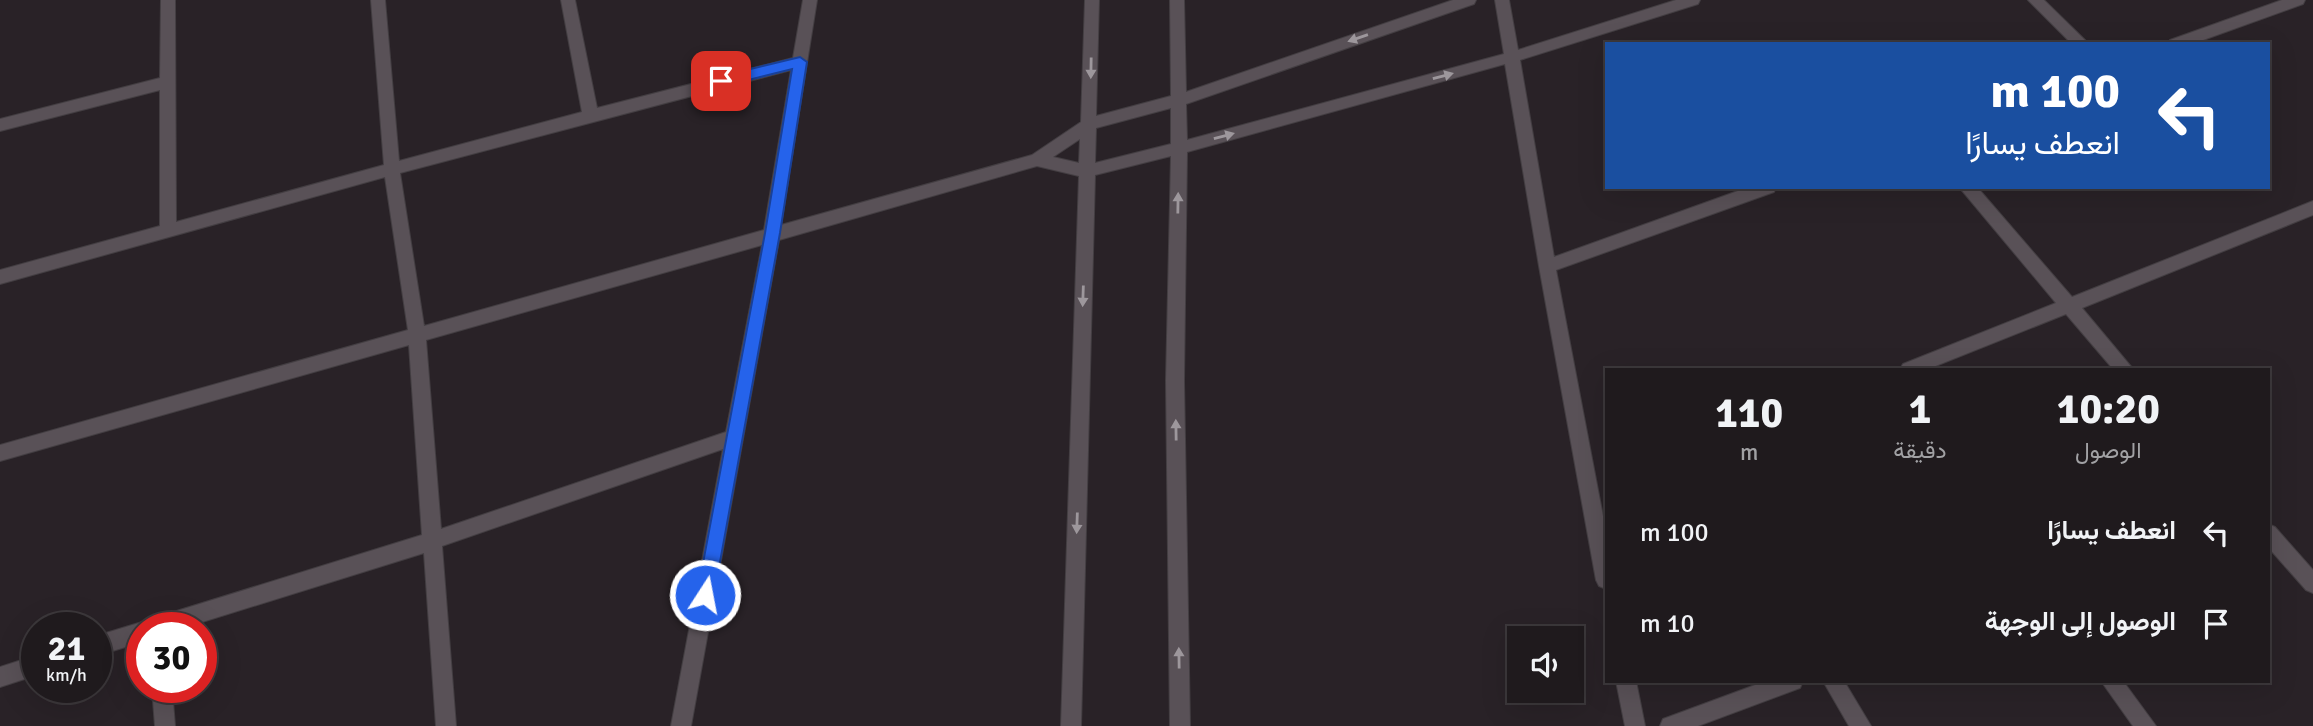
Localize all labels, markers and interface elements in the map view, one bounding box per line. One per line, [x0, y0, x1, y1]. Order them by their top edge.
one-way arrow [1347, 33, 1368, 44]
pin [691, 51, 751, 111]
one-way arrow [1085, 57, 1097, 79]
text: 100 m [1990, 61, 2120, 121]
icon: arrive [702, 62, 740, 100]
one-way arrow [1433, 70, 1454, 80]
icon: left [2144, 70, 2235, 161]
text: انعطف يسارًا [1965, 124, 2120, 163]
one-way arrow [1213, 130, 1235, 141]
one-way arrow [1172, 192, 1184, 214]
one-way arrow [1077, 285, 1089, 307]
text: 1 [1909, 384, 1931, 435]
text: 10:20 [2057, 384, 2160, 435]
text: 110 [1715, 388, 1783, 439]
one-way arrow [1170, 419, 1182, 441]
text: دقيقة [1893, 436, 1947, 465]
text: الوصول [2075, 436, 2141, 465]
text: m [1740, 438, 1758, 467]
one-way arrow [1071, 512, 1082, 534]
icon: left [2197, 514, 2235, 552]
text: انعطف يسارًا [2047, 515, 2176, 547]
text: 100 m [1640, 517, 1709, 549]
position arrow [668, 558, 742, 632]
icon: arrive [2197, 605, 2235, 643]
text: الوصول إلى الوجهة [1985, 606, 2176, 638]
text: 10 m [1640, 608, 1695, 640]
speed limit sign: 30 [126, 612, 217, 703]
map controls [1507, 626, 1584, 703]
button: sound [1507, 626, 1584, 703]
text: 21 [48, 627, 85, 670]
one-way arrow [1173, 647, 1185, 669]
text: km/h [46, 664, 87, 686]

